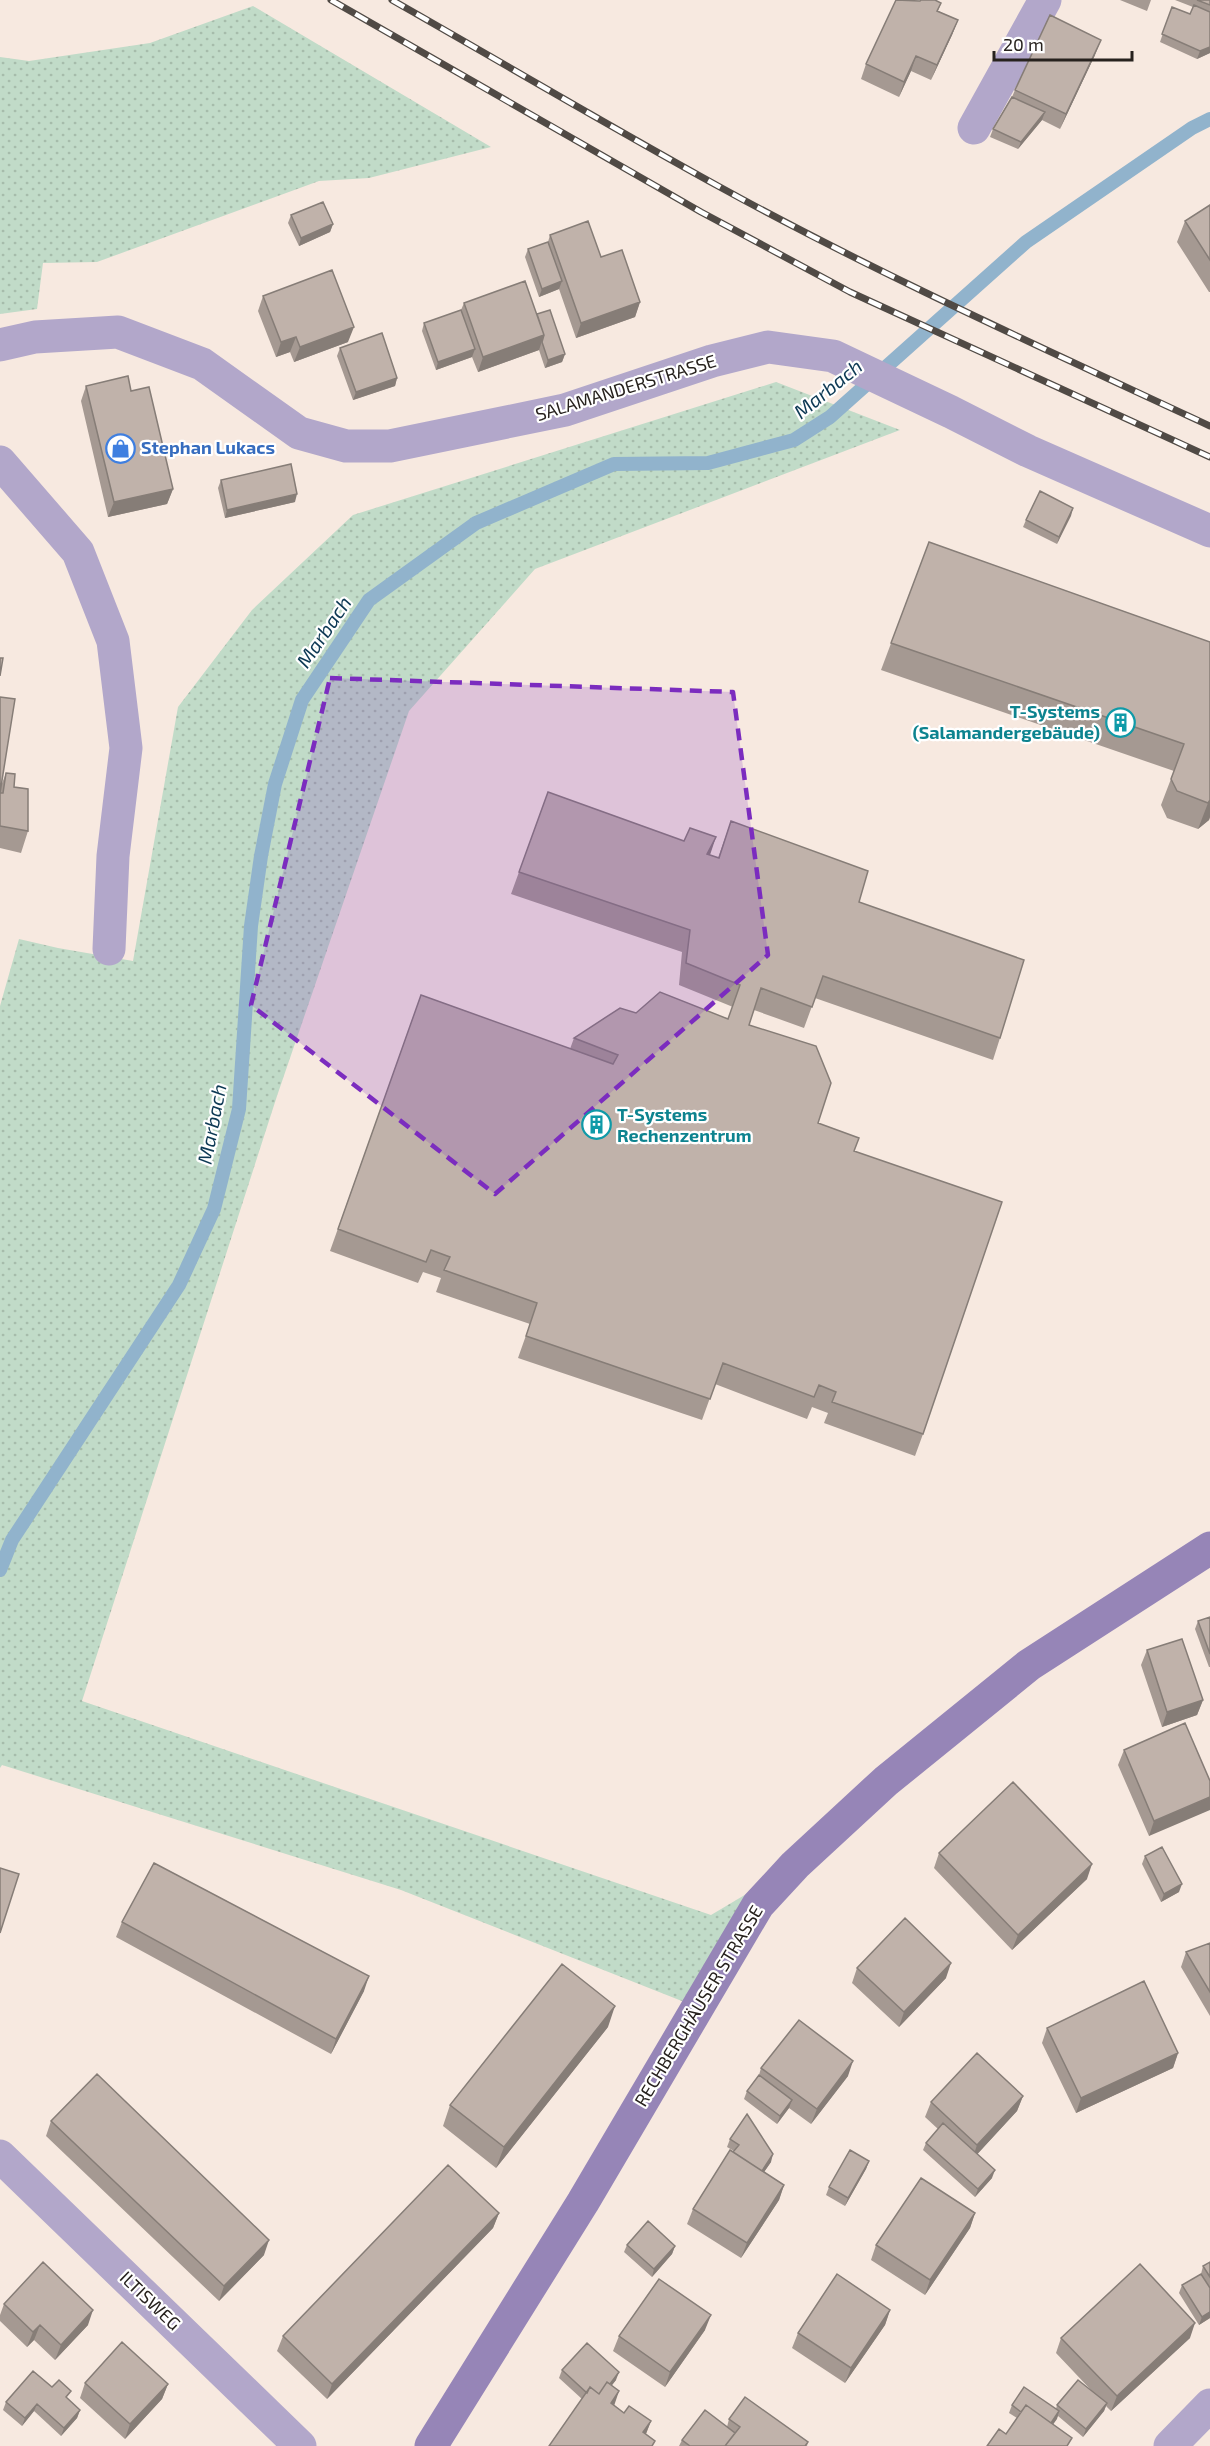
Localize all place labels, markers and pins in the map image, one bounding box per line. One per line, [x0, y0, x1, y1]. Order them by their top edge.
shop icon: Stephan Lukacs [104, 432, 136, 464]
place label: Stephan Lukacs [141, 436, 275, 458]
place label: T-Systems (Salamandergebäude) [913, 700, 1100, 743]
building icon: T-Systems (Salamandergebäude) [1105, 706, 1137, 738]
place label: T-Systems Rechenzentrum [617, 1103, 752, 1146]
building icon: T-Systems Rechenzentrum [580, 1109, 612, 1141]

